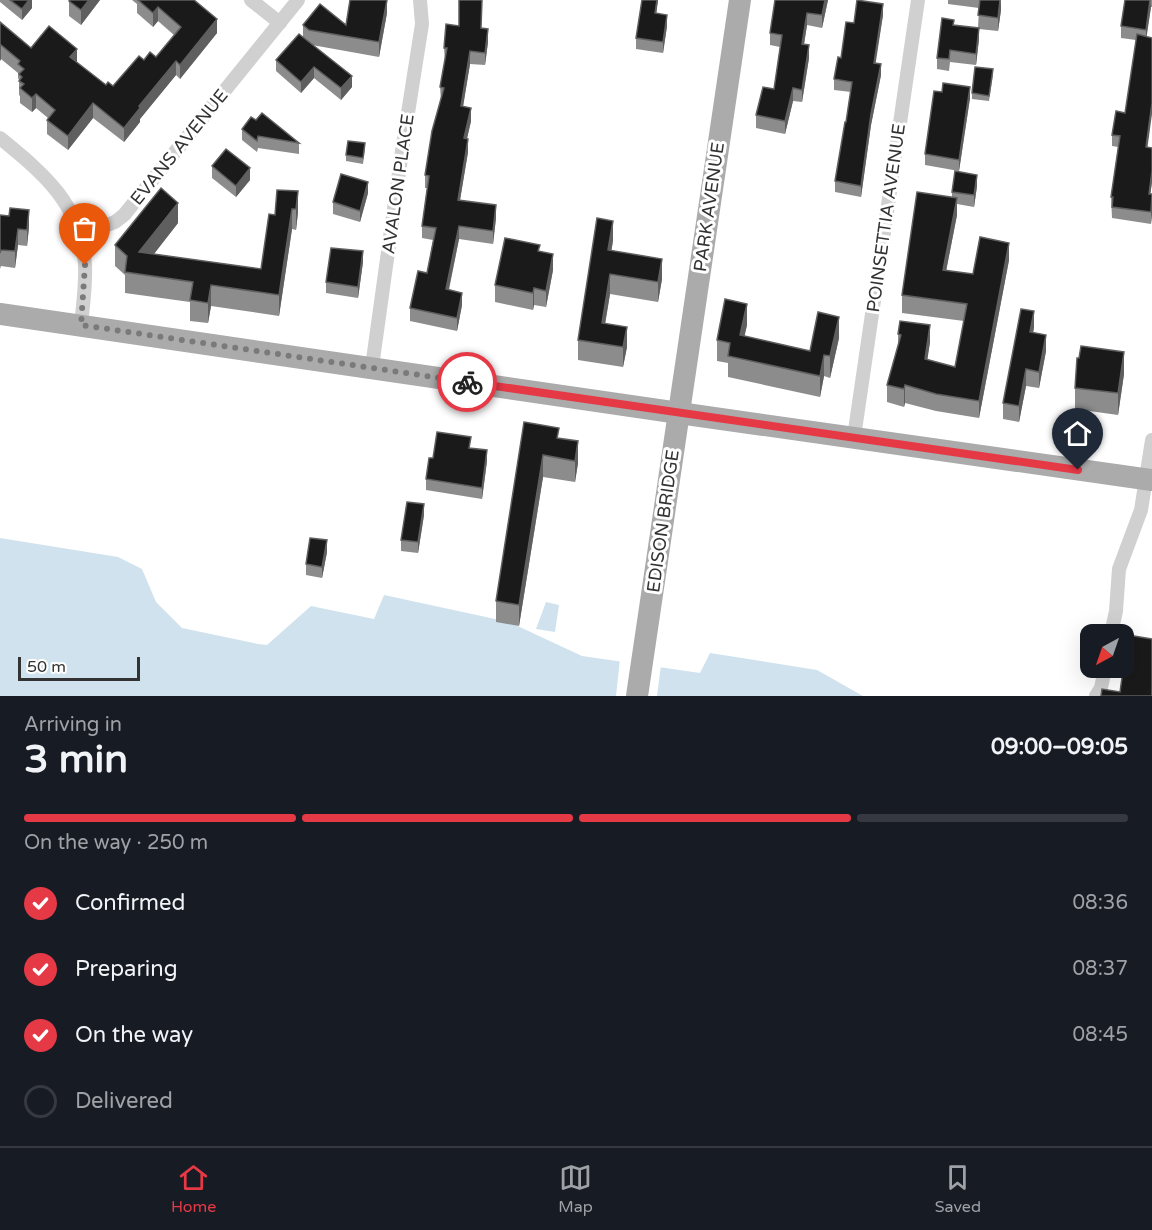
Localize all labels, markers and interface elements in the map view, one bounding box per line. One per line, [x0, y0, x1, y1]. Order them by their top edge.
street label: EVANS AVENUE [125, 84, 233, 210]
street label: AVALON PLACE [377, 113, 419, 255]
street label: POINSETTIA AVENUE [862, 122, 910, 314]
street label: PARK AVENUE [689, 141, 729, 273]
pin [59, 203, 110, 265]
icon: bag [68, 212, 101, 245]
courier [437, 352, 497, 412]
icon: bike [451, 366, 484, 399]
pin [1052, 408, 1103, 470]
icon: home [1061, 417, 1094, 450]
street label: EDISON BRIDGE [642, 448, 684, 594]
north arrow [1080, 624, 1134, 678]
map controls [1080, 624, 1134, 678]
scale bar [18, 654, 140, 682]
text: 50 m [27, 657, 66, 677]
text: Arriving in [24, 713, 122, 737]
text: 09:00–09:05 [991, 734, 1128, 760]
text: 3 min [24, 736, 128, 783]
text: On the way · 250 m [24, 831, 208, 855]
icon: check [24, 887, 57, 920]
text: Confirmed [75, 890, 185, 916]
text: 08:36 [1073, 891, 1128, 915]
icon: check [24, 953, 57, 986]
text: Preparing [75, 956, 178, 982]
text: 08:37 [1073, 957, 1128, 981]
icon: check [24, 1019, 57, 1052]
text: On the way [75, 1022, 193, 1048]
text: 08:45 [1073, 1023, 1128, 1047]
text: Delivered [75, 1088, 173, 1114]
tab: Home [171, 1161, 216, 1217]
tab: Map [558, 1161, 593, 1217]
tab: Saved [935, 1161, 981, 1217]

